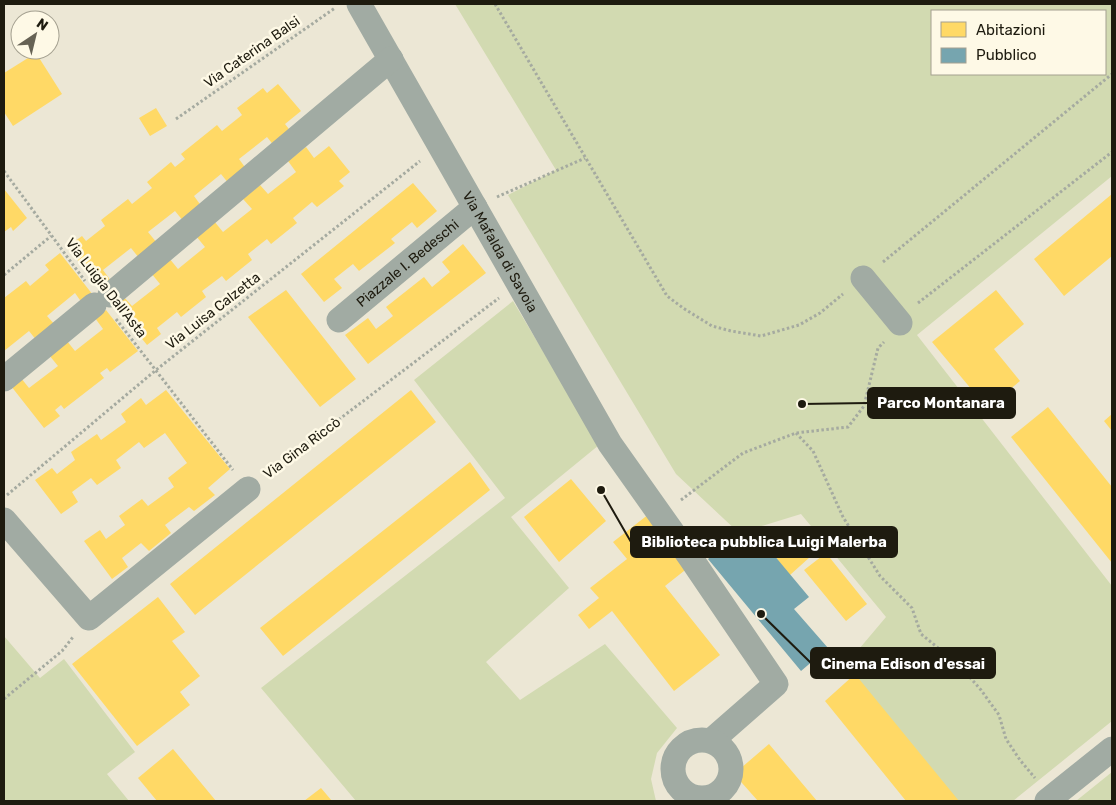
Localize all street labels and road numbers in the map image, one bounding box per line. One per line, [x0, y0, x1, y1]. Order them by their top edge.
street label: Via Caterina Balsi [201, 13, 303, 91]
street label: Via Mafalda di Savoia [459, 188, 541, 315]
street label: Piazzale I. Bedeschi [353, 216, 462, 310]
street label: Via Luigia Dall'Asta [62, 235, 150, 341]
street label: Via Luisa Calzetta [162, 269, 264, 353]
street label: Via Gina Riccò [260, 413, 344, 483]

